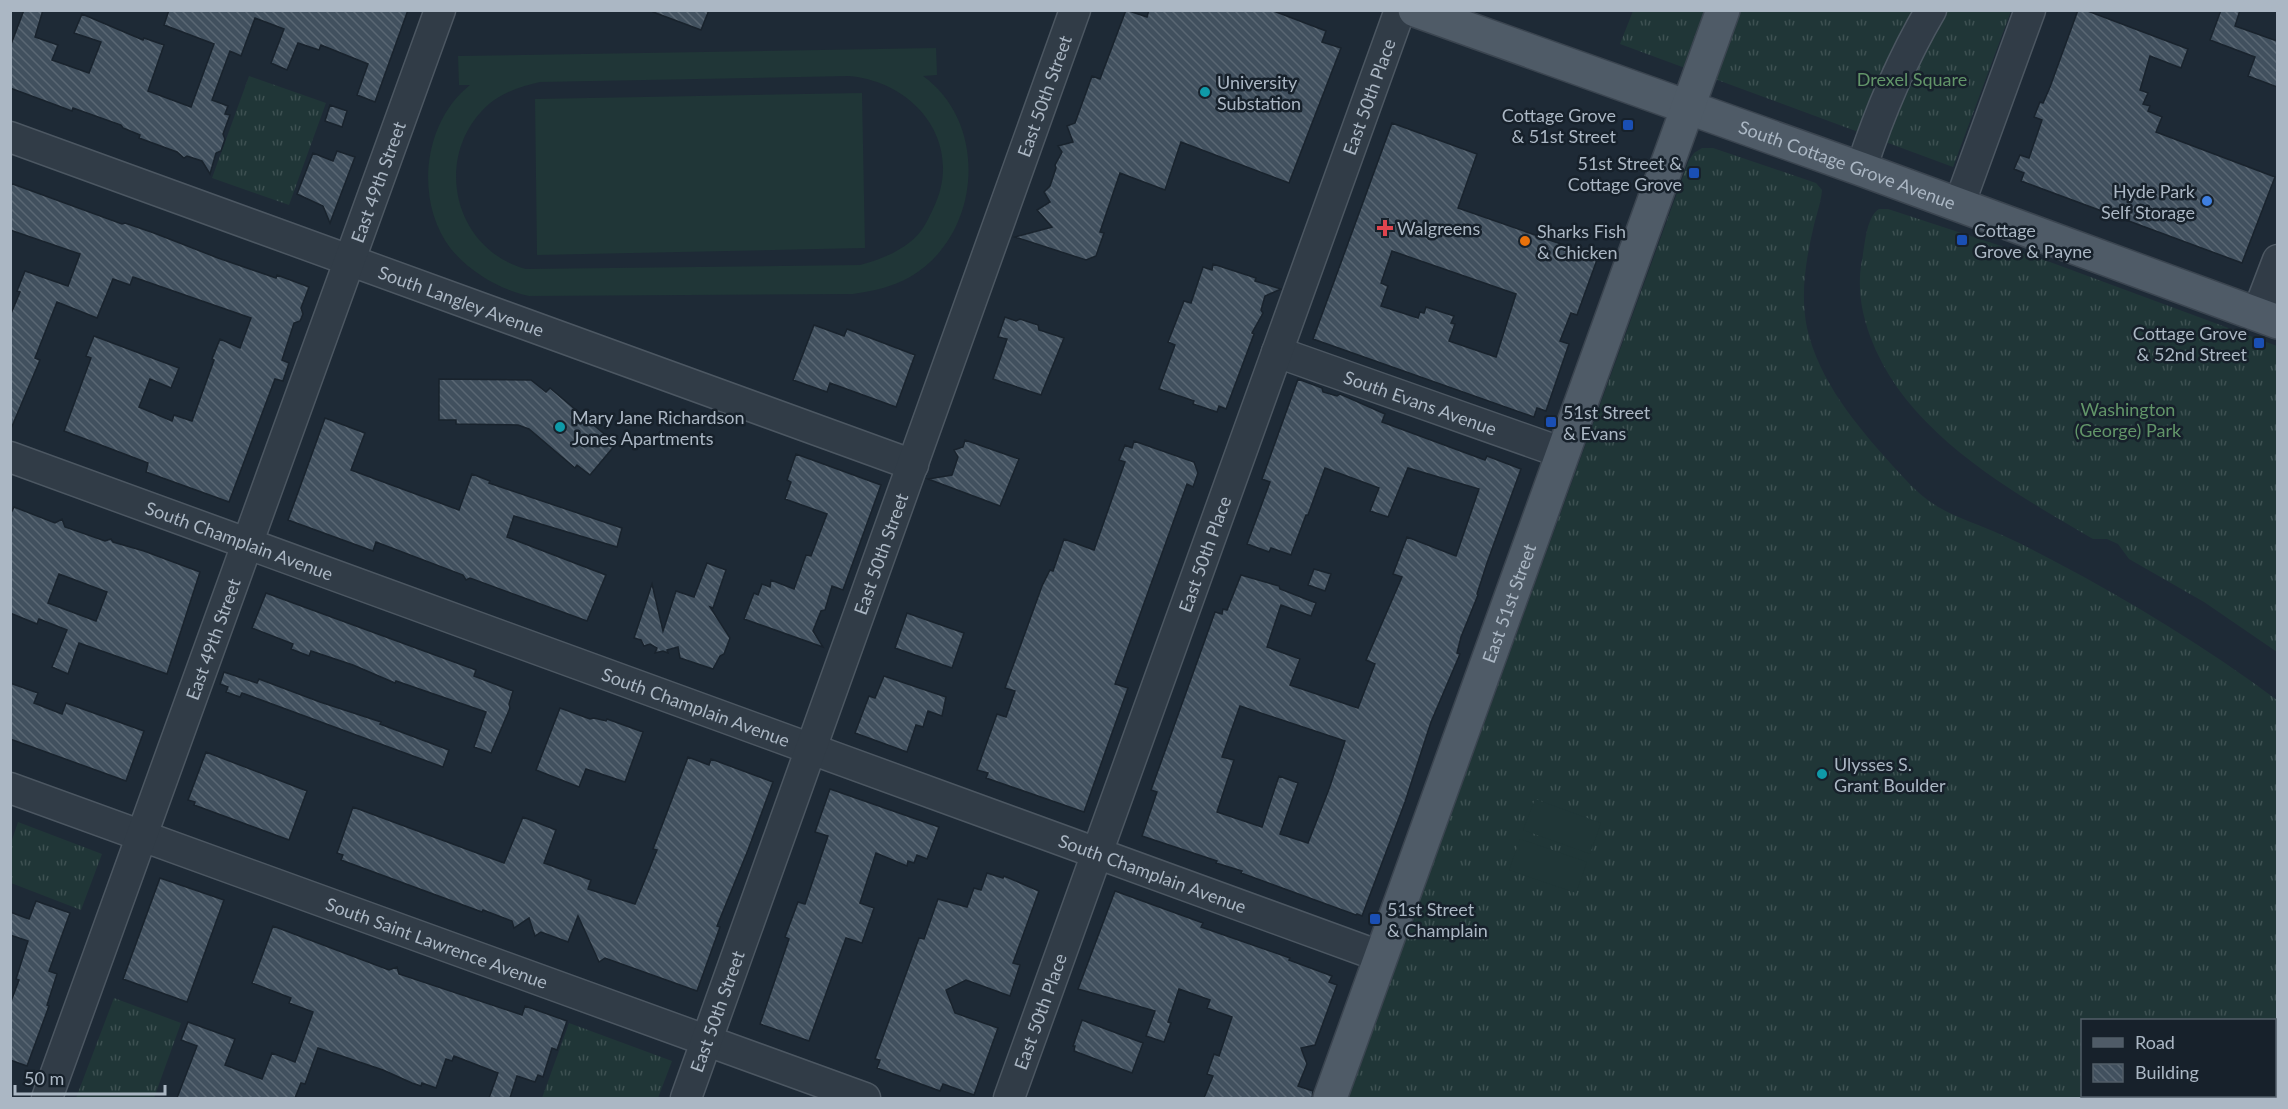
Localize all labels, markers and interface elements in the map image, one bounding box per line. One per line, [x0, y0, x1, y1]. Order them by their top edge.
street label: East 50th Street [1012, 32, 1076, 160]
street label: East 50th Place [1338, 36, 1400, 158]
park label: Drexel Square [1857, 68, 1967, 90]
place label: University Substation [1217, 71, 1301, 114]
marker: University Substation [1198, 85, 1212, 99]
place label: Cottage Grove & 51st Street [1502, 104, 1617, 147]
street label: South Cottage Grove Avenue [1736, 115, 1959, 214]
street label: East 49th Street [346, 118, 410, 246]
marker: Cottage Grove & 51st Street [1621, 118, 1635, 132]
place label: 51st Street & Cottage Grove [1568, 152, 1682, 195]
marker: 51st Street & Cottage Grove [1687, 166, 1701, 180]
place label: Hyde Park Self Storage [2101, 180, 2196, 223]
marker: Hyde Park Self Storage [2200, 194, 2214, 208]
place label: Walgreens [1397, 217, 1480, 239]
place label: Cottage Grove & Payne [1974, 219, 2092, 262]
place label: Sharks Fish & Chicken [1537, 220, 1626, 263]
marker: Walgreens [1378, 221, 1392, 235]
marker: Cottage Grove & Payne [1955, 233, 1969, 247]
marker: Sharks Fish & Chicken [1518, 234, 1532, 248]
street label: South Langley Avenue [375, 261, 547, 341]
place label: Cottage Grove & 52nd Street [2133, 322, 2248, 365]
marker: Cottage Grove & 52nd Street [2252, 336, 2266, 350]
street label: South Evans Avenue [1341, 365, 1500, 440]
park label: Washington (George) Park [2075, 398, 2182, 441]
place label: 51st Street & Evans [1563, 401, 1651, 444]
place label: Mary Jane Richardson Jones Apartments [572, 406, 745, 449]
marker: 51st Street & Evans [1544, 415, 1558, 429]
marker: Mary Jane Richardson Jones Apartments [553, 420, 567, 434]
street label: East 50th Street [849, 489, 913, 618]
street label: East 50th Place [1173, 493, 1235, 615]
street label: South Champlain Avenue [142, 496, 336, 585]
street label: East 51st Street [1477, 540, 1541, 666]
street label: East 49th Street [181, 575, 245, 703]
street label: South Champlain Avenue [599, 663, 793, 751]
place label: Ulysses S. Grant Boulder [1834, 753, 1946, 796]
marker: Ulysses S. Grant Boulder [1815, 767, 1829, 781]
street label: South Champlain Avenue [1056, 829, 1249, 918]
street label: South Saint Lawrence Avenue [323, 892, 551, 993]
place label: 51st Street & Champlain [1387, 898, 1488, 941]
marker: 51st Street & Champlain [1368, 912, 1382, 926]
street label: East 50th Street [685, 947, 749, 1075]
street label: East 50th Place [1009, 950, 1071, 1073]
legend [2081, 1019, 2276, 1097]
text: Road [2135, 1031, 2175, 1053]
scale bar [15, 1058, 165, 1096]
text: Building [2135, 1061, 2199, 1083]
text: 50 m [24, 1067, 64, 1089]

